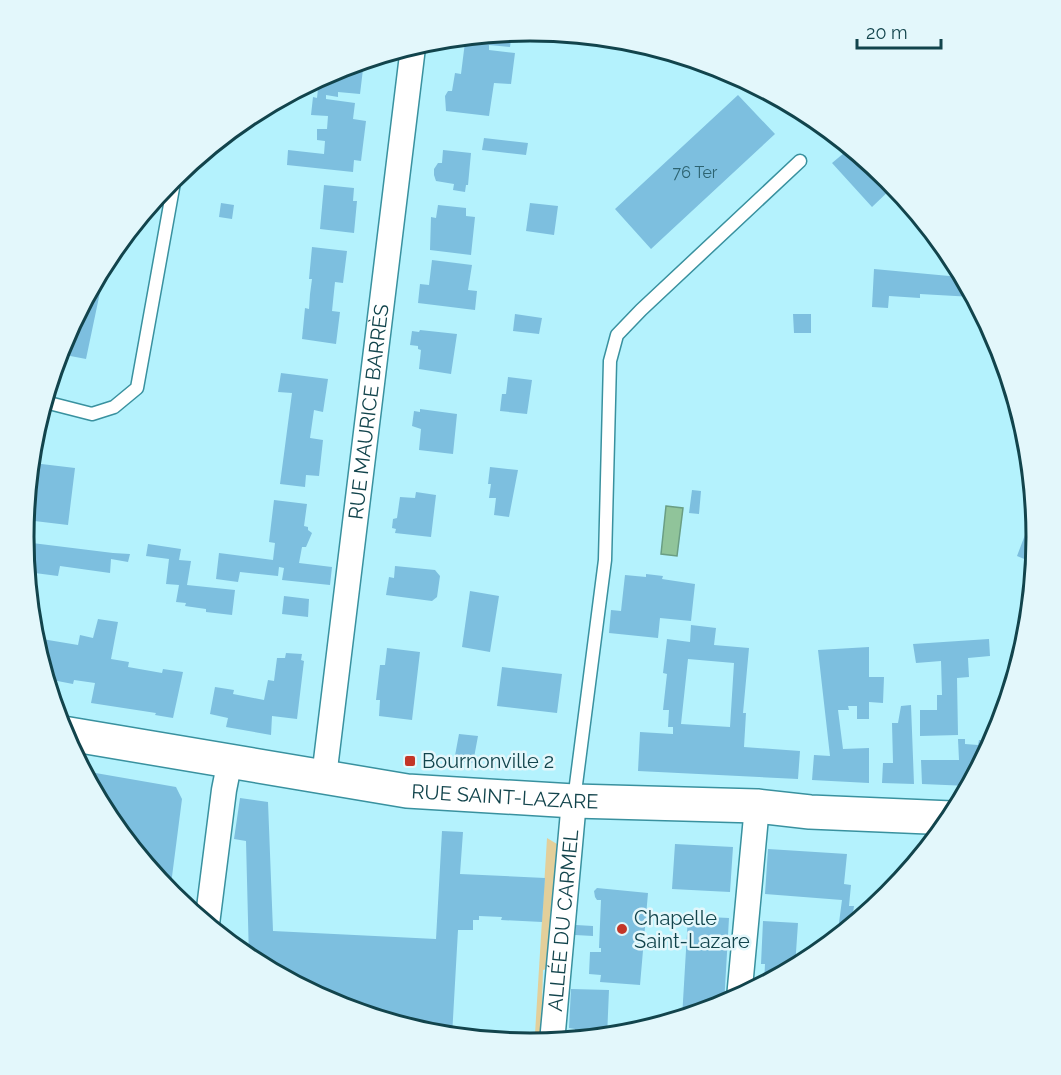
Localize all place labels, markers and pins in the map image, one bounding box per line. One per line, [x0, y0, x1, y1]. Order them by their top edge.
place label: Bournonville 2 [422, 749, 554, 773]
marker: Bournonville 2 [403, 754, 417, 768]
place label: Chapelle Saint-Lazare [634, 906, 750, 953]
marker: Chapelle Saint-Lazare [615, 922, 629, 936]

